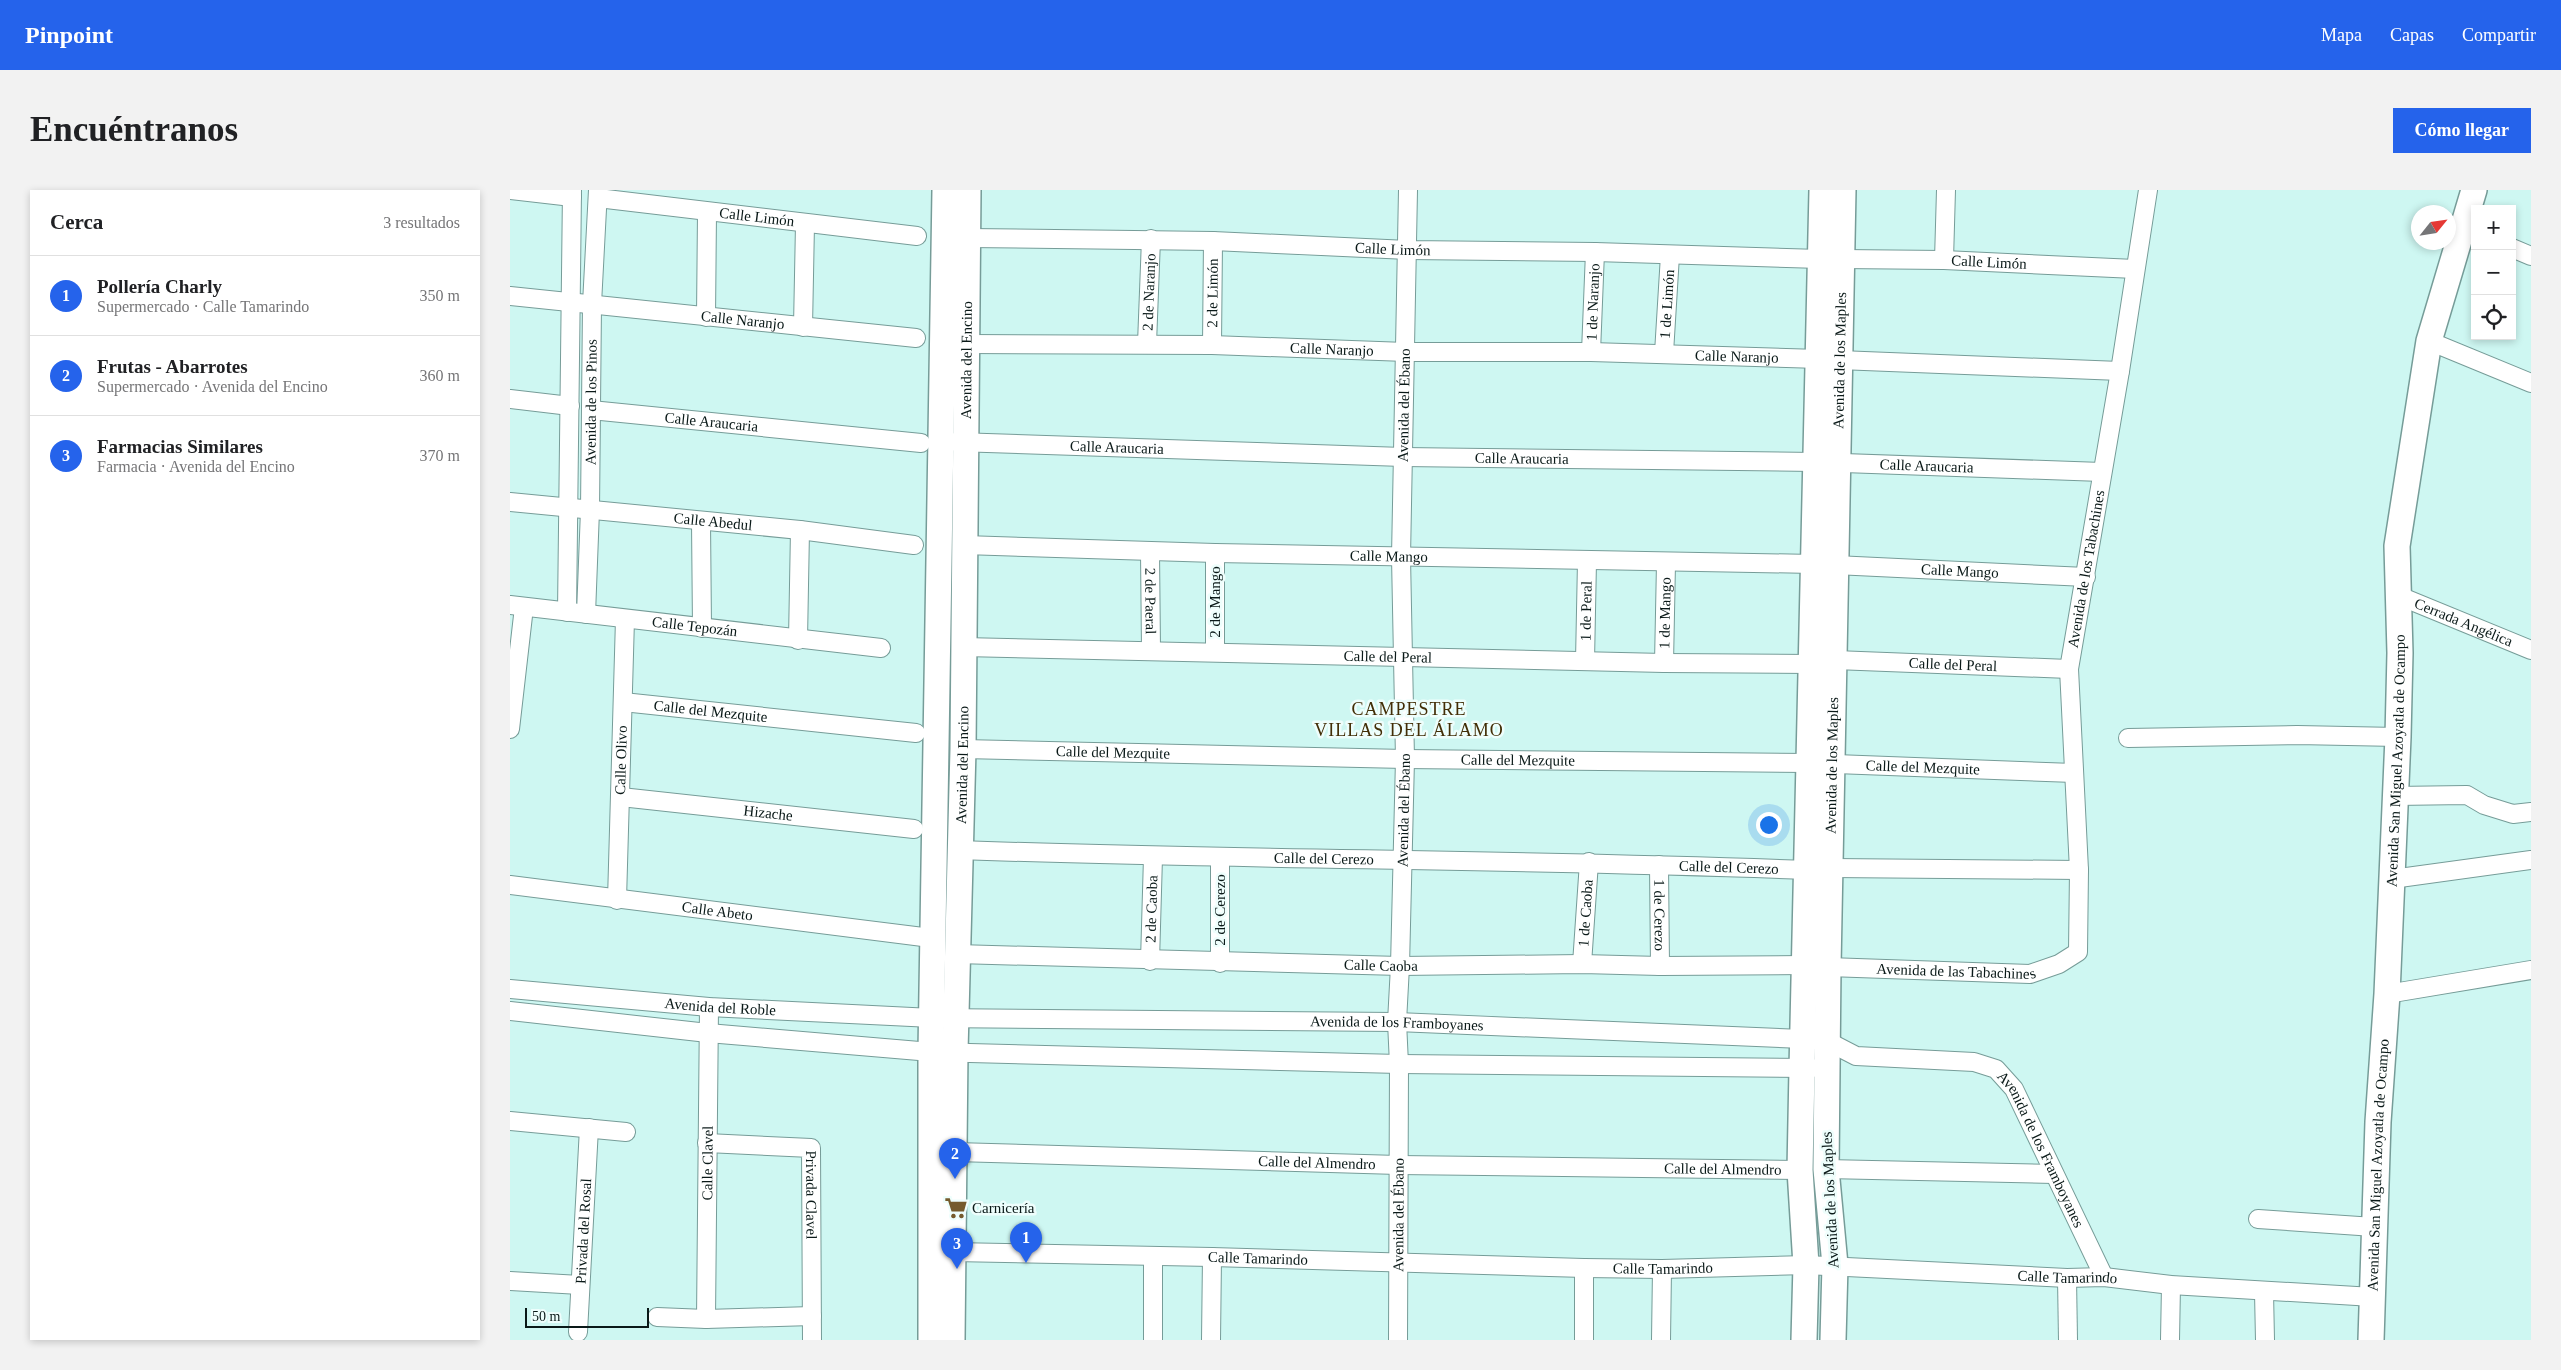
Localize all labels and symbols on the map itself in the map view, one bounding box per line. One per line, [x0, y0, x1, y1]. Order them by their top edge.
street label: Calle Limón [718, 205, 796, 229]
north arrow [2411, 205, 2456, 250]
street label: Calle Limón [1355, 240, 1431, 258]
street label: Calle Limón [1951, 252, 2028, 272]
street label: 2 de Naranjo [1140, 253, 1158, 331]
street label: 2 de Limón [1204, 258, 1221, 328]
street label: 1 de Naranjo [1583, 263, 1603, 341]
street label: 1 de Limón [1657, 269, 1677, 339]
street label: Avenida de los Maples [1830, 292, 1849, 429]
street label: Avenida del Encino [958, 301, 975, 419]
street label: Calle Naranjo [700, 308, 785, 332]
street label: Avenida de los Pinos [582, 339, 600, 465]
street label: Calle Naranjo [1290, 340, 1374, 359]
street label: Calle Naranjo [1695, 347, 1779, 366]
street label: Avenida del Ébano [1395, 348, 1413, 462]
street label: Calle Araucaria [664, 409, 759, 435]
street label: Calle Araucaria [1070, 438, 1164, 457]
street label: Calle Araucaria [1475, 450, 1569, 467]
street label: Calle Araucaria [1879, 456, 1974, 476]
street label: Avenida de los Tabachines [2065, 489, 2108, 649]
street label: Calle Abedul [673, 510, 753, 533]
street label: Calle Mango [1350, 547, 1428, 565]
street label: Calle Mango [1921, 561, 1999, 581]
street label: 2 de Mango [1207, 566, 1223, 638]
street label: 2 de Paeral [1142, 568, 1159, 634]
street label: 1 de Mango [1656, 577, 1674, 649]
street label: 1 de Peral [1577, 581, 1595, 641]
street label: Cerrada Angélica [2412, 595, 2515, 650]
street label: Calle Tepozán [651, 614, 739, 639]
street label: Avenida San Miguel Azoyatla de Ocampo [2384, 634, 2408, 887]
street label: Calle del Peral [1344, 648, 1432, 666]
street label: Calle del Peral [1908, 655, 1997, 674]
street label: Calle del Mezquite [653, 697, 768, 725]
street label: Avenida de los Maples [1823, 697, 1841, 834]
district label: CAMPESTRE VILLAS DEL ÁLAMO [1314, 699, 1504, 740]
street label: Avenida del Encino [953, 706, 971, 824]
street label: Calle Olivo [612, 725, 630, 795]
street label: Calle del Mezquite [1056, 743, 1171, 762]
street label: Calle del Mezquite [1461, 752, 1575, 769]
street label: Avenida del Ébano [1394, 753, 1413, 867]
street label: Calle del Mezquite [1865, 757, 1981, 777]
street label: Hizache [743, 802, 794, 824]
your location [1756, 812, 1782, 838]
street label: Calle del Cerezo [1274, 850, 1374, 867]
street label: Calle del Cerezo [1679, 858, 1779, 877]
street label: 2 de Cerezo [1212, 874, 1228, 946]
street label: 2 de Caoba [1143, 875, 1160, 943]
street label: 1 de Caoba [1575, 879, 1596, 947]
street label: 1 de Cerezo [1651, 879, 1668, 951]
street label: Calle Abeto [681, 899, 754, 924]
street label: Calle Caoba [1344, 956, 1418, 974]
street label: Avenida de las Tabachines [1876, 961, 2038, 982]
street label: Avenida del Roble [664, 995, 777, 1018]
street label: Avenida de los Framboyanes [1310, 1013, 1484, 1034]
street label: Avenida San Miguel Azoyatla de Ocampo [2365, 1038, 2392, 1292]
street label: Avenida de los Framboyanes [1994, 1068, 2087, 1230]
street label: Calle Clavel [699, 1126, 716, 1200]
street label: Avenida de los Maples [1818, 1131, 1842, 1269]
pin: 2 [939, 1138, 971, 1179]
street label: Privada Clavel [803, 1150, 819, 1239]
street label: Calle del Almendro [1258, 1153, 1376, 1172]
street label: Avenida del Ébano [1390, 1158, 1407, 1272]
street label: Calle del Almendro [1664, 1160, 1782, 1178]
street label: Privada del Rosal [573, 1178, 594, 1284]
supermarket icon: Carnicería [943, 1195, 969, 1221]
place label: Carnicería [972, 1200, 1035, 1216]
pin: 1 [1010, 1222, 1042, 1263]
pin: 3 [941, 1228, 973, 1269]
street label: Calle Tamarindo [1208, 1249, 1308, 1268]
street label: Calle Tamarindo [1613, 1260, 1713, 1277]
street label: Calle Tamarindo [2017, 1268, 2118, 1287]
scale bar [525, 1305, 649, 1328]

